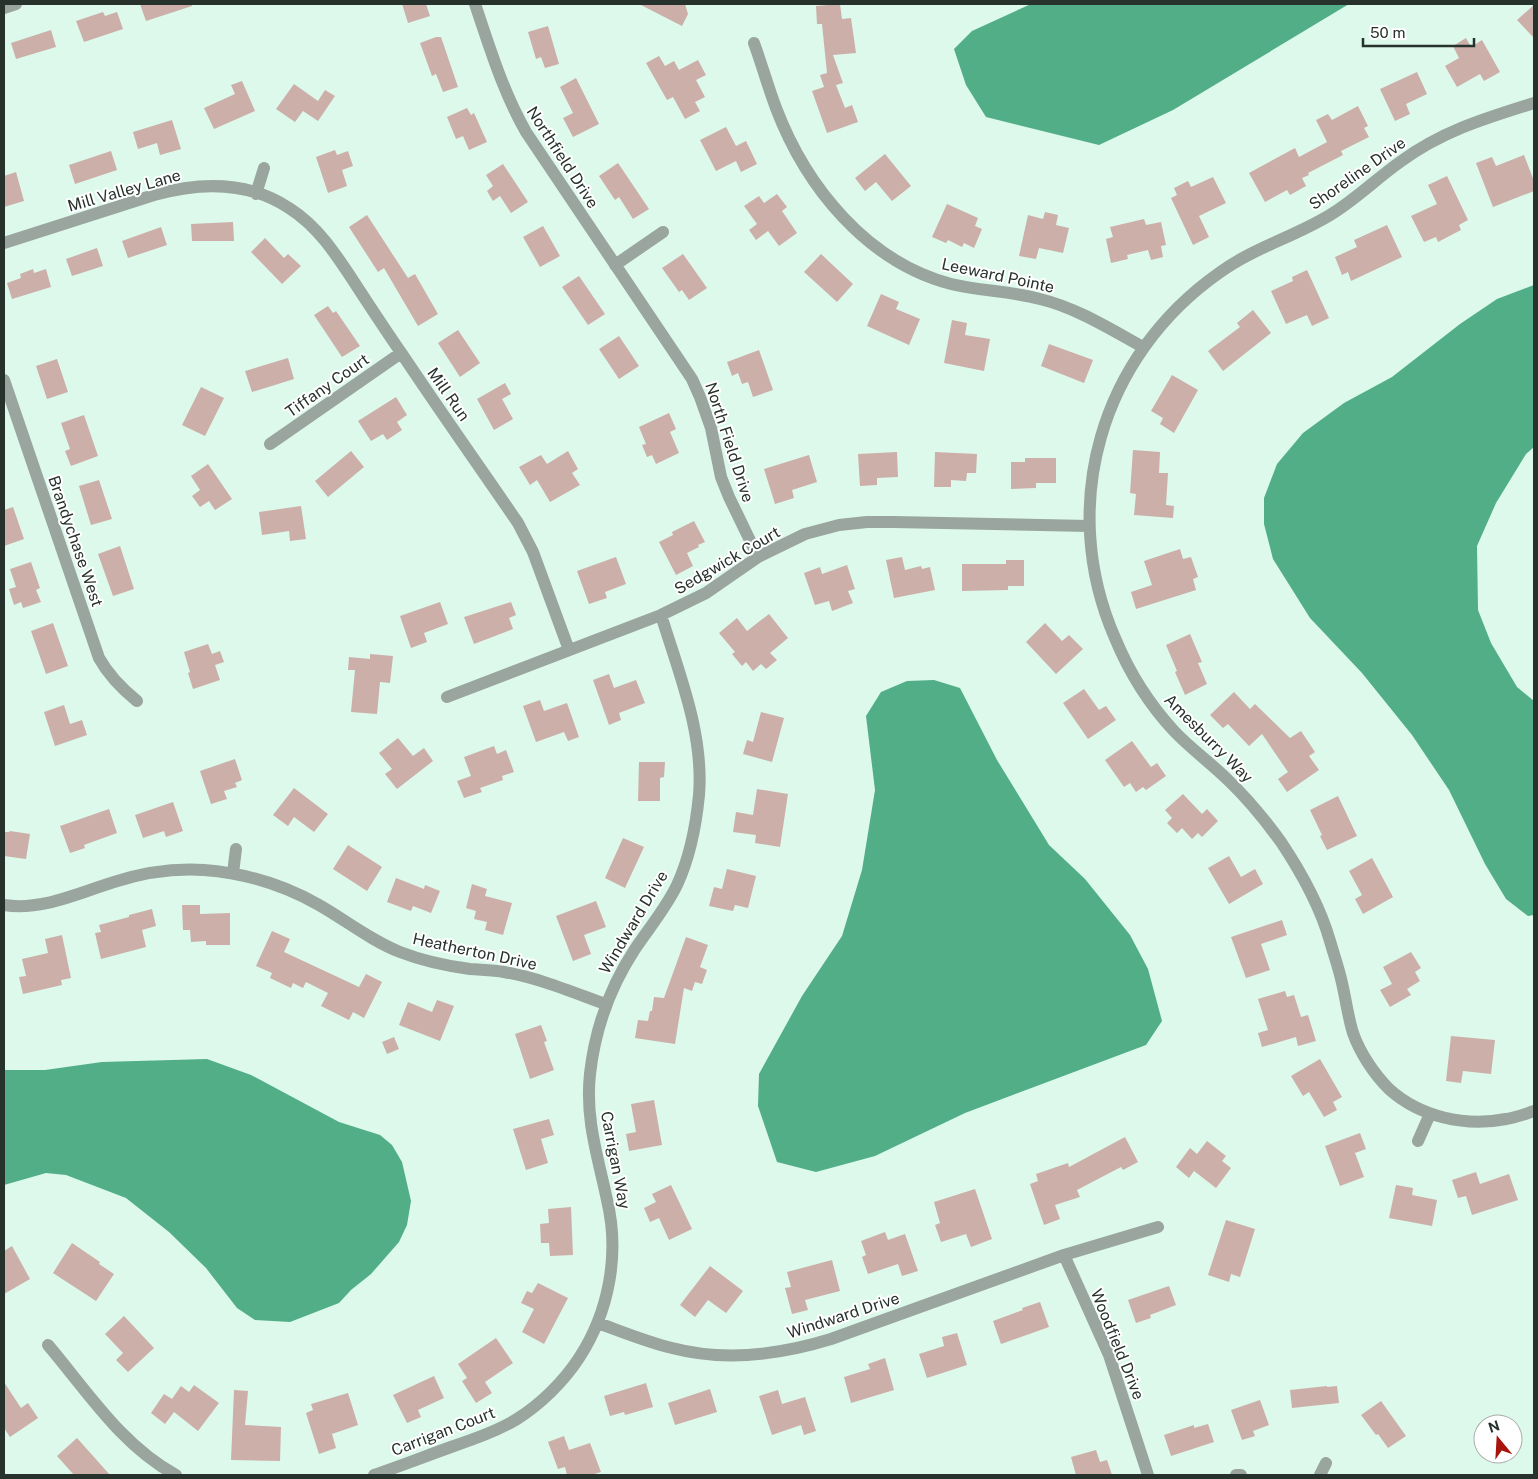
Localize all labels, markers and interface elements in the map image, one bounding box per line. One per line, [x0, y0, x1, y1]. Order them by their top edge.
scale bar [1363, 15, 1474, 47]
text: 50 m [1370, 24, 1405, 41]
street label: Northfield Drive [523, 103, 603, 212]
street label: Shoreline Drive [1305, 133, 1409, 214]
street label: Mill Valley Lane [65, 165, 183, 216]
street label: Leeward Pointe [940, 254, 1056, 297]
street label: Tiffany Court [282, 350, 373, 421]
street label: Mill Run [423, 364, 474, 425]
street label: North Field Drive [701, 380, 758, 505]
street label: Brandychase West [44, 473, 107, 609]
street label: Sedgwick Court [671, 522, 783, 598]
street label: Amesburry Way [1160, 690, 1257, 787]
street label: Windward Drive [595, 867, 672, 977]
street label: Heatherton Drive [411, 929, 539, 974]
street label: Carrigan Way [597, 1110, 634, 1211]
street label: Woodfield Drive [1087, 1286, 1148, 1402]
street label: Windward Drive [785, 1288, 902, 1343]
street label: Carrigan Court [389, 1403, 498, 1460]
north arrow [1473, 1414, 1523, 1464]
text: N [1486, 1417, 1502, 1436]

